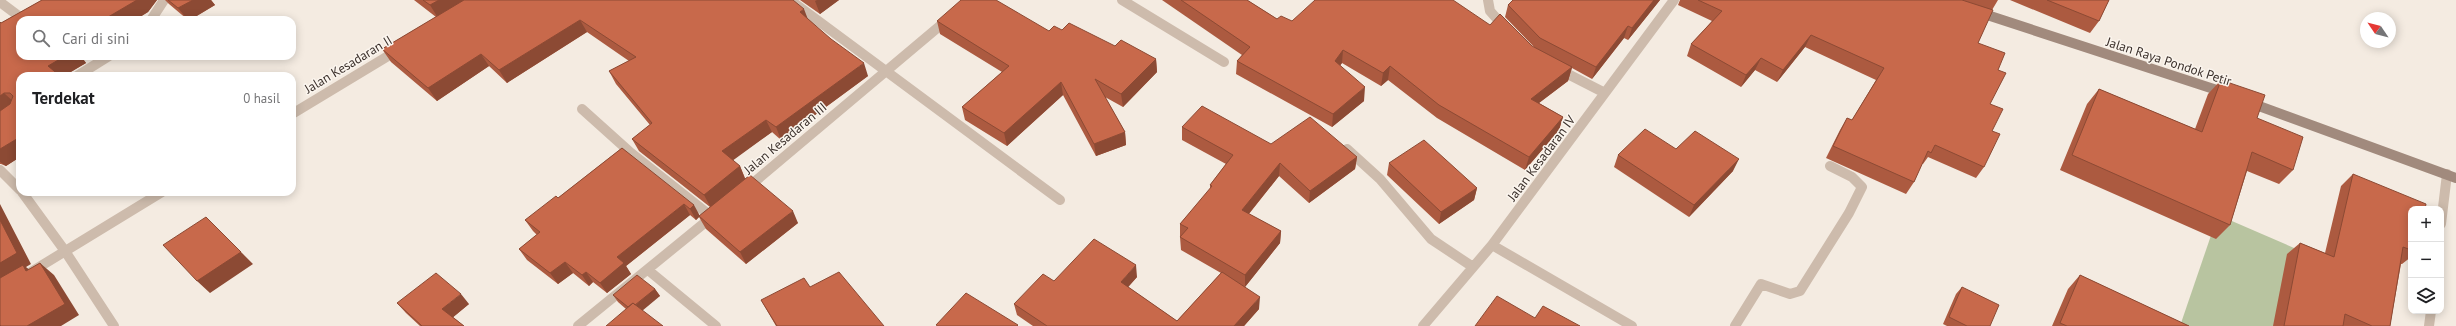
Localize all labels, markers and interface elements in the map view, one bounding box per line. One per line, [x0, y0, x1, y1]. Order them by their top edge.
north arrow [2360, 12, 2396, 48]
search box [16, 16, 296, 60]
icon: search [30, 27, 52, 49]
text: Cari di sini [62, 29, 130, 48]
street label: Jalan Kesadaran II [300, 32, 395, 98]
street label: Jalan Raya Pondok Petir [2103, 33, 2234, 90]
text: Terdekat [32, 87, 95, 109]
text: 0 hasil [243, 90, 280, 107]
street label: Jalan Kesadaran III [740, 99, 830, 179]
street label: Jalan Kesadaran IV [1503, 112, 1580, 205]
map controls [2408, 206, 2444, 314]
button: + [2408, 206, 2444, 242]
button: − [2408, 242, 2444, 278]
button: layers [2408, 278, 2444, 314]

